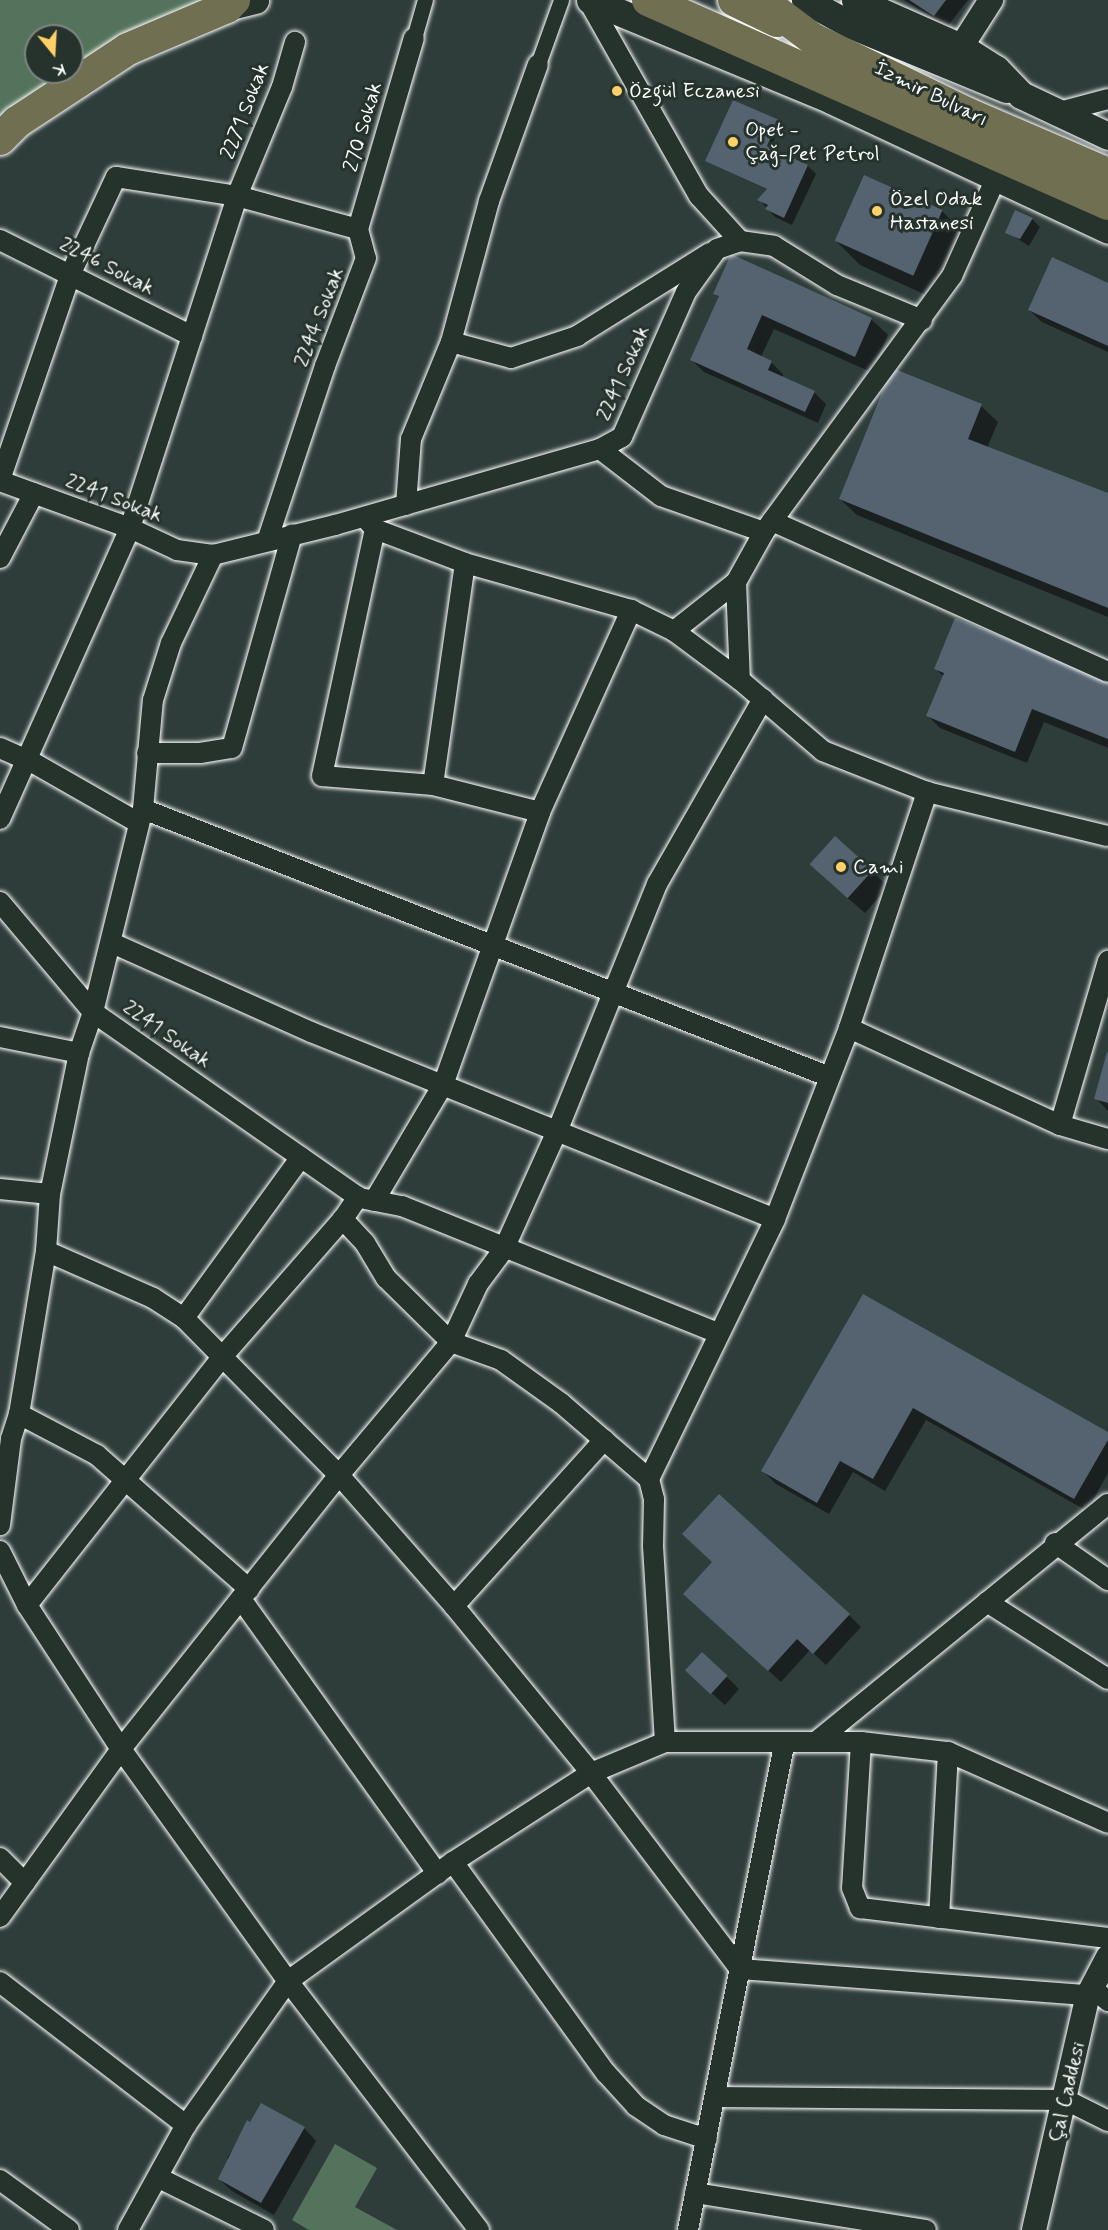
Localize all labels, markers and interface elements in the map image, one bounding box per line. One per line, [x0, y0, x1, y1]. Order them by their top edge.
north arrow [24, 24, 84, 84]
street label: İzmir Bulvarı [870, 56, 992, 132]
text: K [50, 58, 68, 81]
street label: 2271 Sokak [215, 59, 275, 163]
place label: Özgül Eczanesi [629, 78, 766, 104]
street label: 270 Sokak [338, 79, 388, 175]
marker: Özgül Eczanesi [610, 84, 624, 98]
place label: Opet - Çağ-Pet Petrol [745, 117, 873, 167]
marker: Opet - Çağ-Pet Petrol [726, 135, 740, 149]
place label: Özel Odak Hastanesi [890, 186, 980, 236]
marker: Özel Odak Hastanesi [868, 202, 886, 220]
street label: 2246 Sokak [55, 231, 159, 301]
street label: 2244 Sokak [288, 264, 350, 370]
street label: 2241 Sokak [591, 321, 655, 425]
street label: 2241 Sokak [62, 468, 166, 528]
place label: Cami [853, 854, 904, 880]
marker: Cami [834, 860, 848, 874]
street label: 2241 Sokak [118, 994, 216, 1074]
street label: Çal Caddesi [1043, 2037, 1091, 2147]

